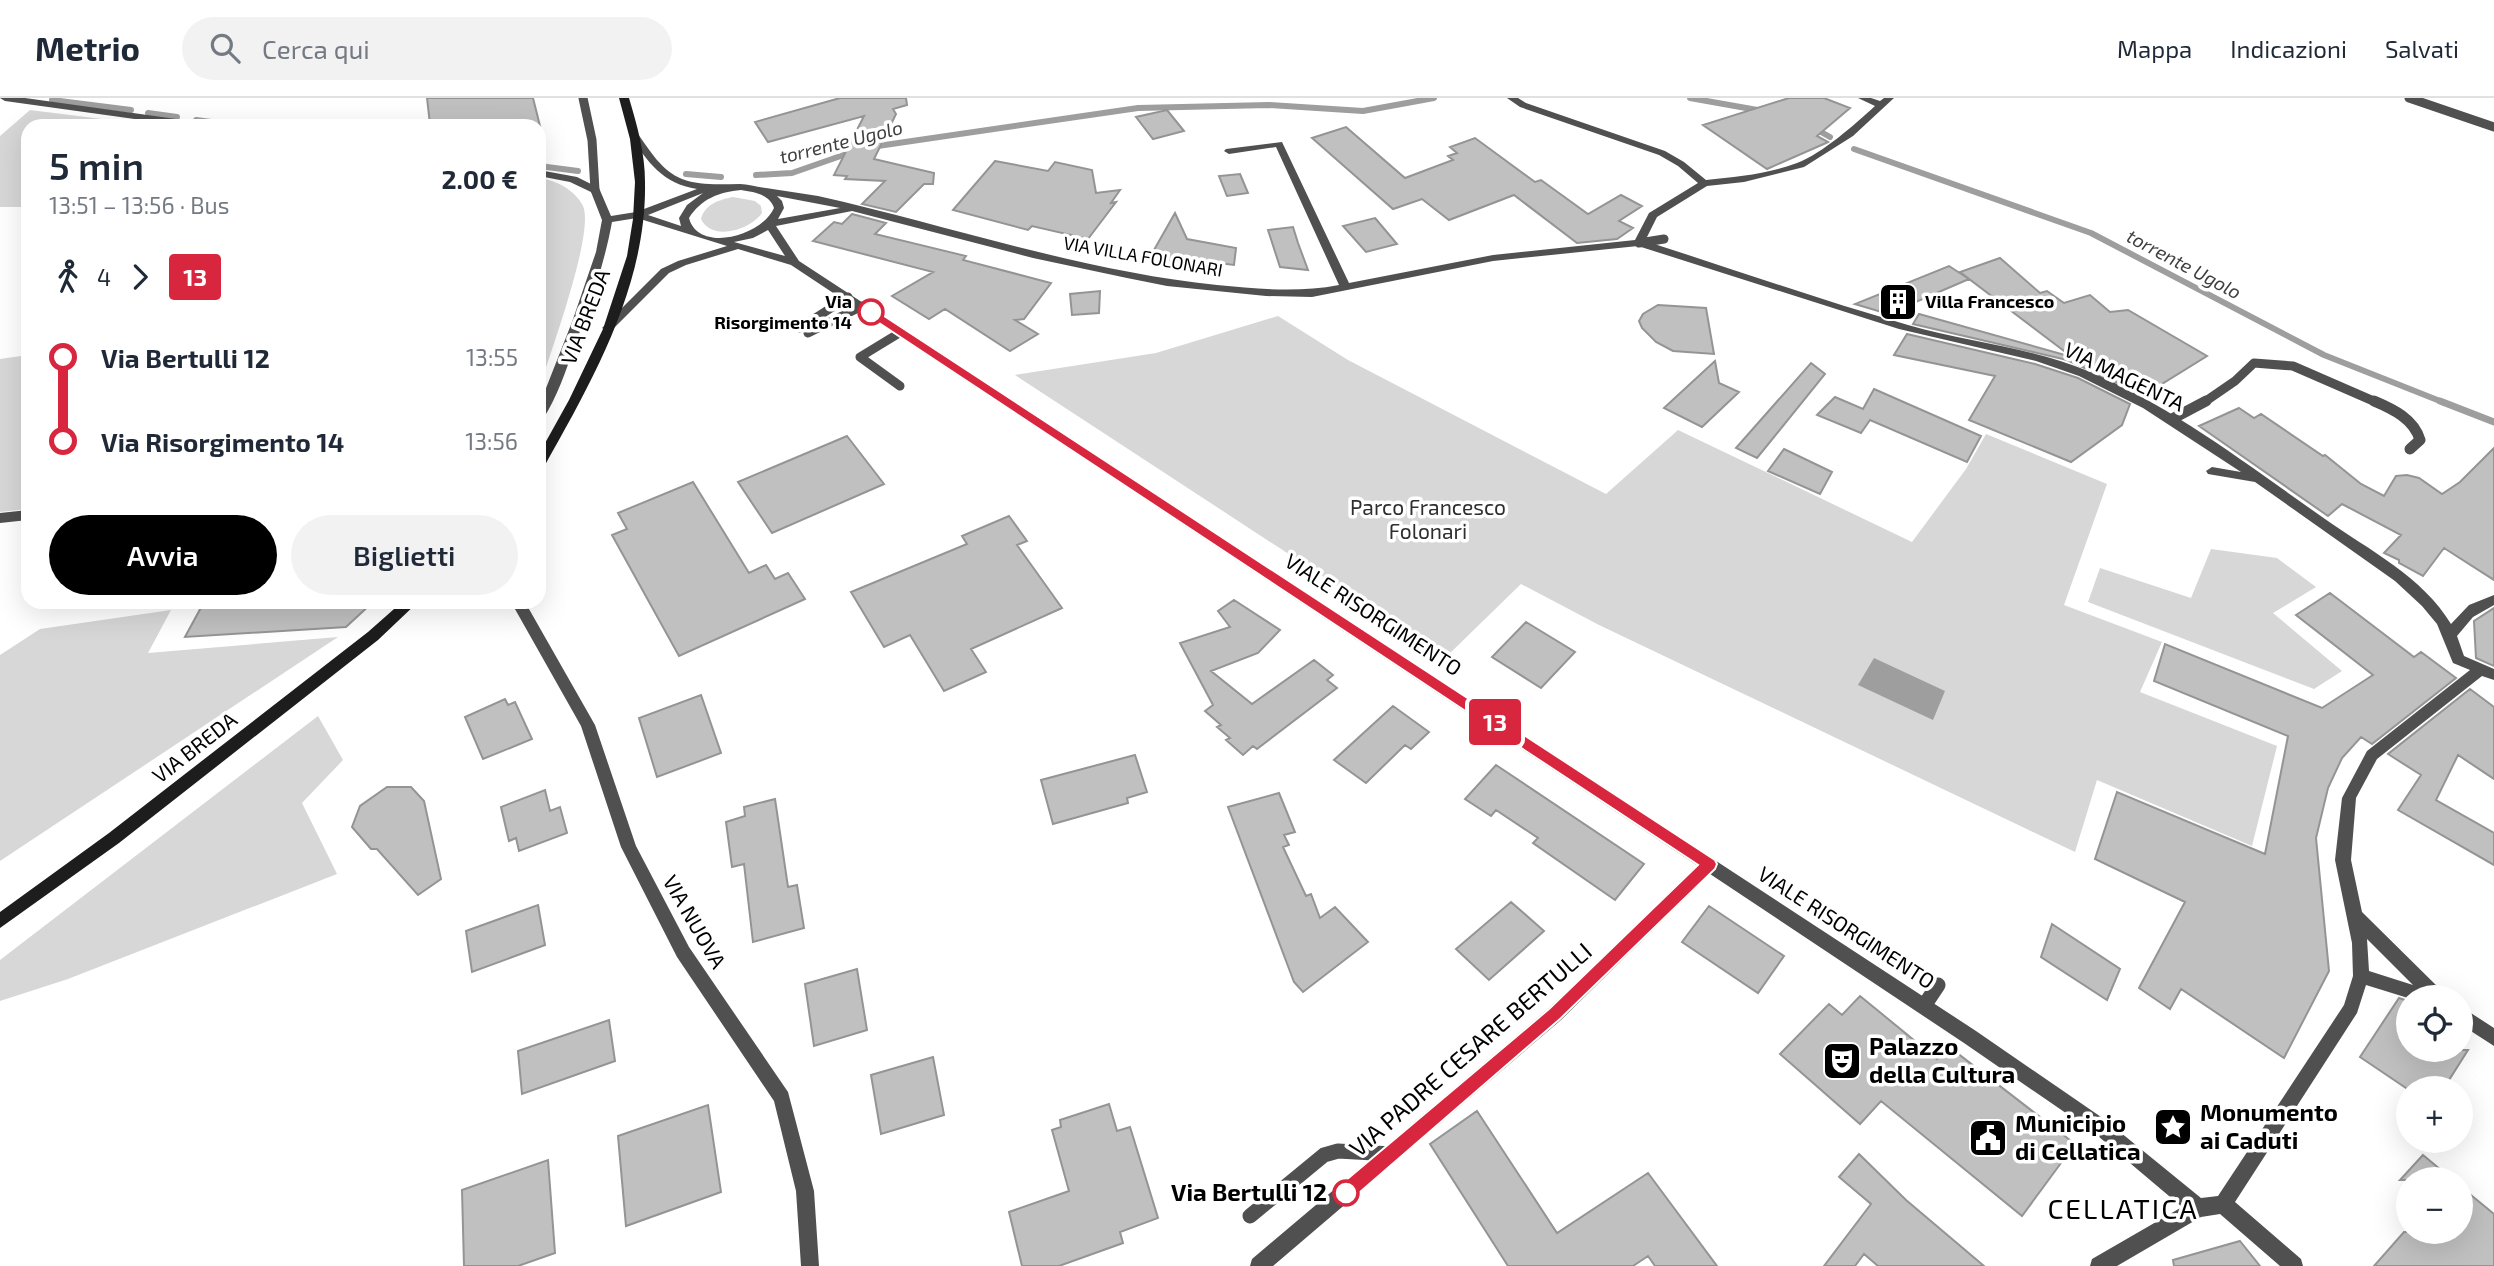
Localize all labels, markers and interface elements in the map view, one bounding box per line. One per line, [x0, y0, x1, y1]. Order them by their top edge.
search box [182, 17, 672, 80]
text: Metrio [35, 28, 140, 68]
icon: search [206, 29, 244, 67]
text: Cerca qui [262, 33, 370, 64]
text: Mappa [2117, 34, 2192, 63]
text: Indicazioni [2230, 34, 2347, 63]
text: Salvati [2385, 34, 2459, 63]
water label: torrente Ugolo [777, 115, 905, 168]
text: 5 min [49, 142, 144, 188]
text: 2.00 € [441, 163, 518, 194]
text: 13:51 – 13:56 · Bus [49, 191, 229, 219]
water label: torrente Ugolo [2123, 224, 2245, 303]
street label: VIA VILLA FOLONARI [1062, 231, 1225, 281]
icon: walk [49, 258, 87, 296]
icon: forward [121, 258, 159, 296]
text: 13 [183, 262, 207, 291]
text: 4 [97, 263, 111, 291]
street label: VIA BREDA [555, 265, 614, 368]
building icon: Villa Francesco [1877, 281, 1919, 323]
place label: Via Risorgimento 14 [714, 290, 852, 333]
place label: Villa Francesco [1925, 290, 2054, 312]
marker: Via Risorgimento 14 [858, 299, 884, 325]
street label: VIA MAGENTA [2060, 336, 2189, 416]
text: Via Bertulli 12 [101, 342, 270, 373]
text: 13:55 [466, 343, 518, 371]
text: Via Risorgimento 14 [101, 426, 344, 457]
text: 13:56 [465, 427, 518, 455]
park label: Parco Francesco Folonari [1350, 494, 1506, 543]
button: Avvia [49, 515, 277, 595]
button: Biglietti [291, 515, 518, 595]
street label: VIALE RISORGIMENTO [1281, 547, 1467, 680]
line badge: 13 [1464, 699, 1526, 745]
street label: VIA BREDA [147, 706, 241, 788]
text: 13 [1483, 707, 1507, 736]
street label: VIALE RISORGIMENTO [1754, 860, 1940, 993]
street label: VIA NUOVA [659, 870, 732, 972]
street label: VIA PADRE CESARE BERTULLI [1343, 936, 1597, 1162]
map controls [2396, 985, 2473, 1244]
button: locate [2396, 985, 2473, 1062]
place label: Palazzo della Cultura [1869, 1031, 2015, 1088]
theatre icon: Palazzo della Cultura [1821, 1040, 1863, 1082]
button: + [2396, 1076, 2473, 1153]
place label: Monumento ai Caduti [2200, 1097, 2338, 1154]
place icon: Monumento ai Caduti [2152, 1106, 2194, 1148]
place label: Municipio di Cellatica [2015, 1108, 2141, 1165]
public building icon: Municipio di Cellatica [1967, 1117, 2009, 1159]
button: − [2396, 1167, 2473, 1244]
place label: Via Bertulli 12 [1171, 1177, 1327, 1206]
marker: Via Bertulli 12 [1333, 1180, 1359, 1206]
district label: CELLATICA [2047, 1191, 2199, 1225]

